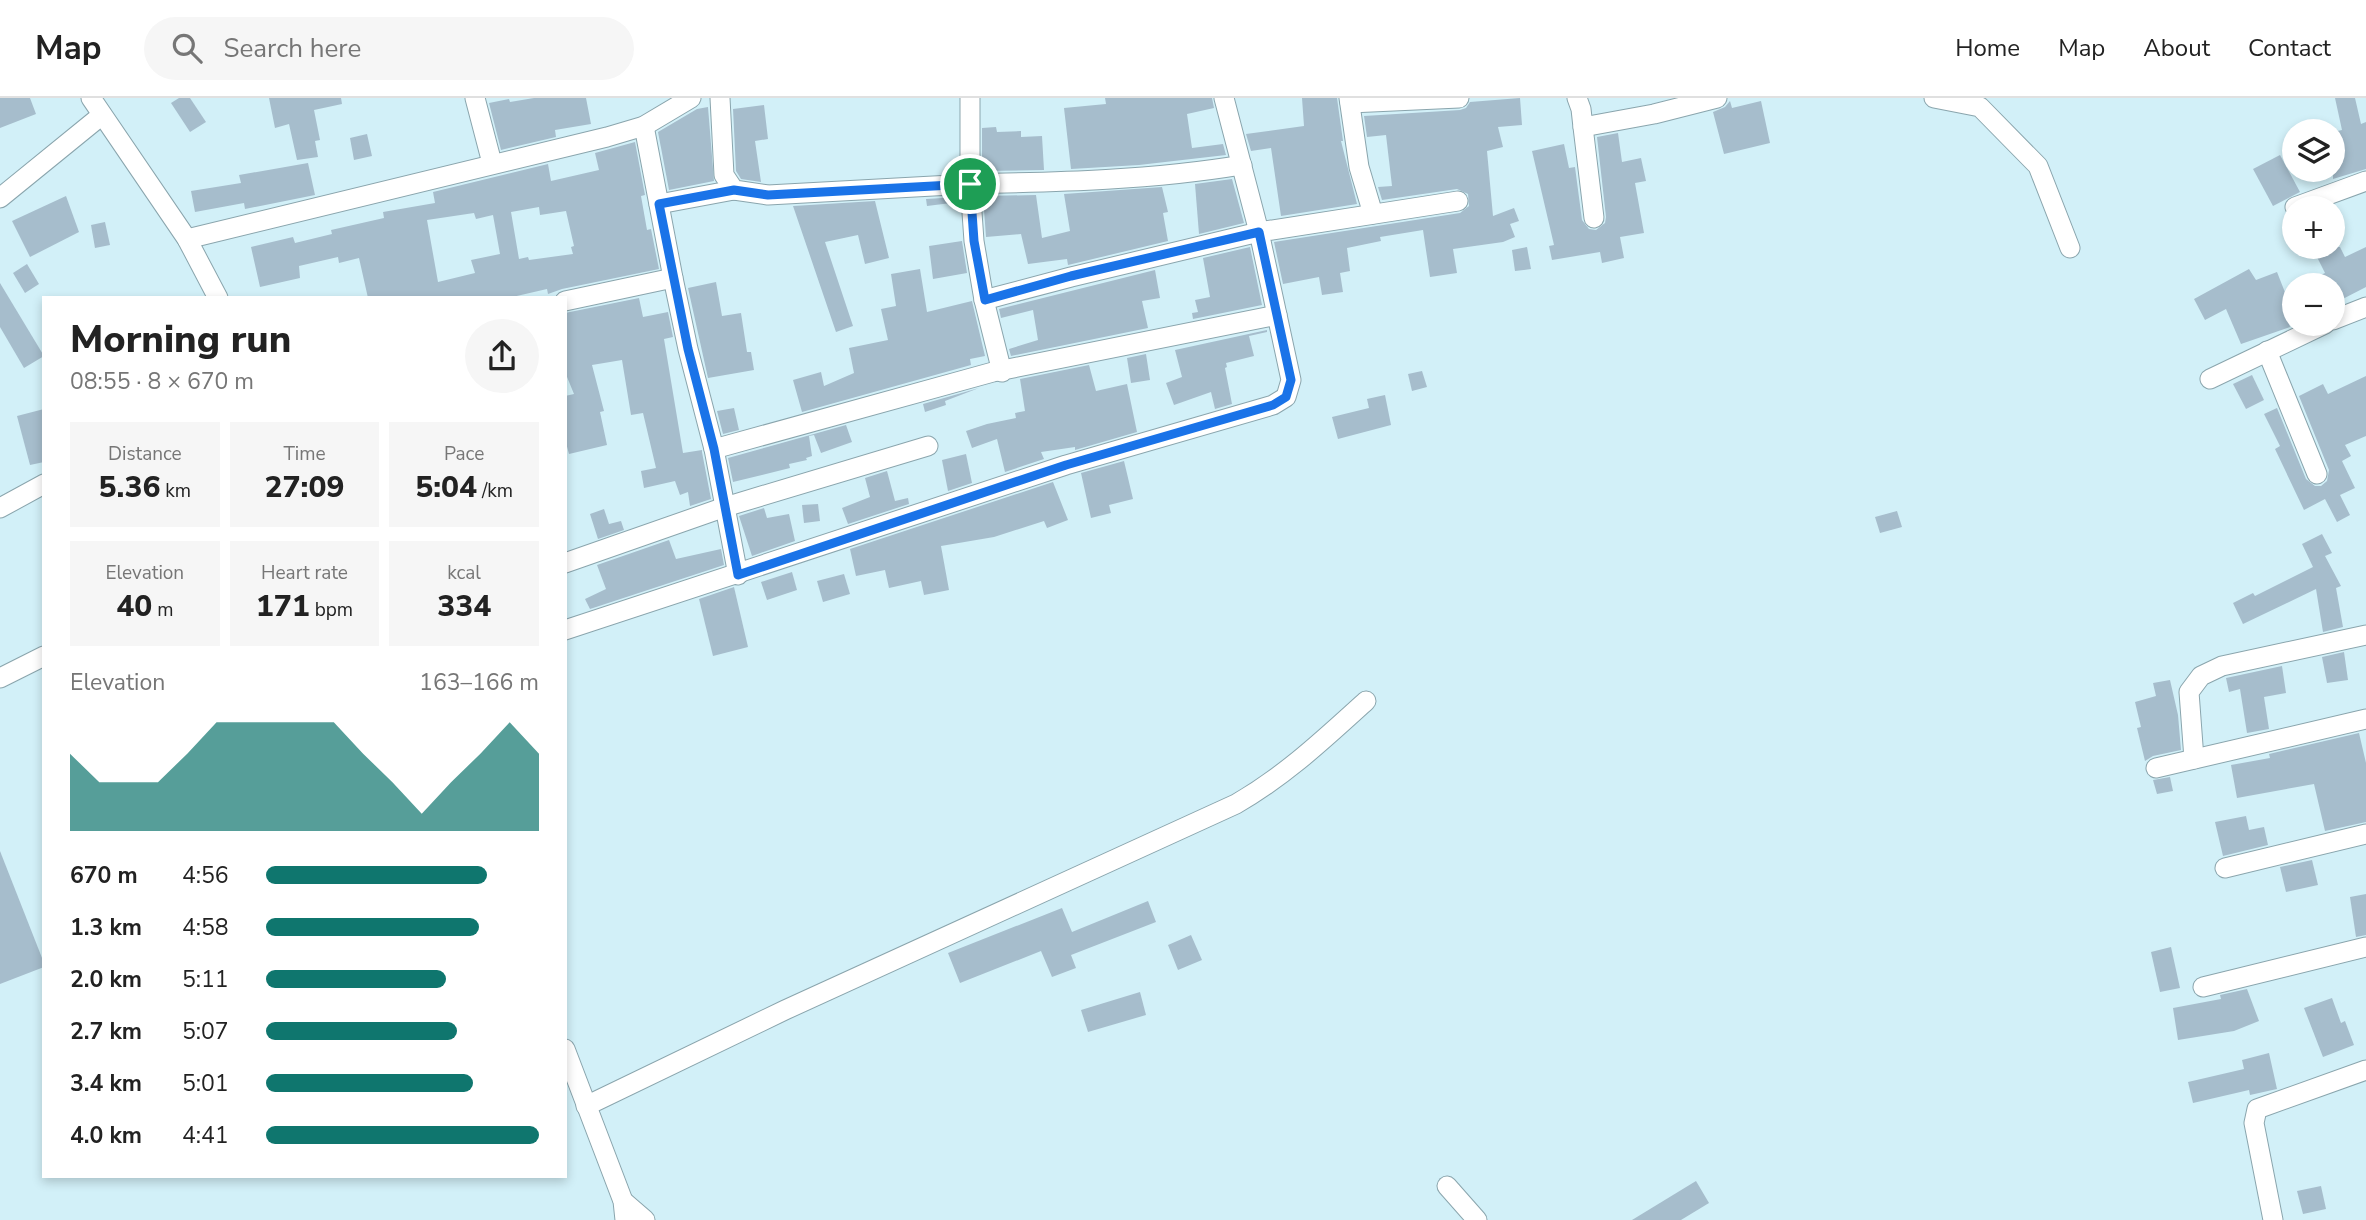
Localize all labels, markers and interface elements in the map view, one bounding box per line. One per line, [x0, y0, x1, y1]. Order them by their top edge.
search box [144, 17, 634, 80]
text: Map [35, 26, 102, 71]
icon: search [168, 29, 206, 67]
text: Search here [224, 31, 361, 66]
text: Home [1955, 32, 2020, 64]
text: Map [2058, 32, 2105, 64]
text: About [2143, 32, 2210, 64]
text: Contact [2248, 32, 2331, 64]
map controls [2282, 119, 2345, 336]
button: layers [2282, 119, 2345, 182]
pin [940, 154, 1000, 214]
icon: arrive [951, 165, 989, 203]
button: + [2282, 196, 2345, 259]
button: − [2282, 273, 2345, 336]
text: Morning run [70, 314, 291, 365]
button: share [465, 319, 539, 393]
text: 08:55 · 8 × 670 m [70, 366, 254, 397]
text: Distance [108, 441, 182, 467]
text: Time [283, 441, 326, 467]
text: Pace [444, 441, 484, 467]
text: 5.36 [99, 467, 160, 508]
text: 27:09 [265, 467, 344, 508]
text: 5:04 [415, 467, 477, 508]
text: km [160, 478, 191, 504]
text: /km [477, 478, 513, 504]
text: Elevation [105, 560, 184, 586]
text: Heart rate [261, 560, 348, 586]
text: kcal [447, 560, 481, 586]
text: 40 [116, 586, 152, 627]
text: 171 [256, 586, 310, 627]
text: 334 [437, 586, 491, 627]
text: m [152, 597, 173, 623]
text: bpm [310, 597, 353, 623]
text: Elevation [70, 667, 165, 698]
text: 163–166 m [419, 667, 539, 698]
text: 670 m [70, 860, 138, 891]
text: 4:56 [182, 860, 229, 891]
text: 1.3 km [70, 912, 142, 943]
text: 4:58 [182, 912, 229, 943]
text: 2.0 km [70, 964, 142, 995]
text: 5:11 [182, 964, 229, 995]
text: 2.7 km [70, 1016, 142, 1047]
text: 5:07 [182, 1016, 229, 1047]
text: 3.4 km [70, 1068, 142, 1099]
text: 5:01 [182, 1068, 229, 1099]
text: 4.0 km [70, 1120, 142, 1151]
text: 4:41 [182, 1120, 229, 1151]

